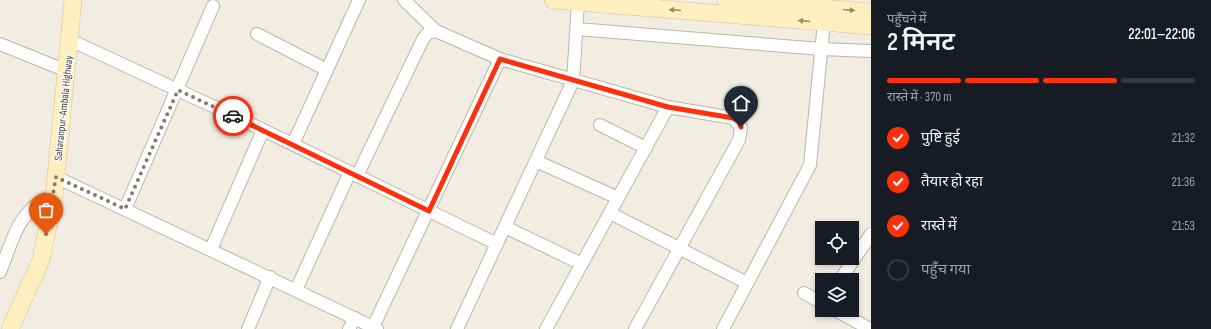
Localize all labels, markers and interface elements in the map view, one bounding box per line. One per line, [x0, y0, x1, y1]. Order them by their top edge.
one-way arrow [669, 7, 681, 14]
one-way arrow [843, 7, 855, 13]
text: पहुँचने में [887, 11, 927, 27]
one-way arrow [798, 17, 810, 24]
text: 22:01–22:06 [1128, 25, 1195, 44]
text: 2 मिनट [887, 27, 955, 58]
street label: Saharanpur-Ambala Highway [52, 54, 76, 161]
pin [724, 86, 758, 127]
text: रास्ते में · 370 m [887, 89, 952, 105]
icon: home [730, 92, 752, 114]
courier [213, 96, 253, 136]
icon: car [222, 105, 244, 127]
icon: check [887, 127, 909, 149]
text: पुष्टि हुई [921, 128, 960, 147]
text: 21:32 [1172, 130, 1195, 146]
icon: check [887, 171, 909, 193]
text: तैयार हो रहा [921, 172, 983, 191]
text: 21:36 [1171, 174, 1195, 190]
pin [29, 193, 63, 234]
icon: bag [35, 199, 57, 221]
icon: check [887, 215, 909, 237]
text: रास्ते में [921, 216, 957, 235]
text: 21:53 [1172, 218, 1195, 234]
map controls [815, 221, 859, 317]
button: locate [815, 221, 859, 265]
text: पहुँच गया [921, 260, 970, 279]
button: layers [815, 273, 859, 317]

